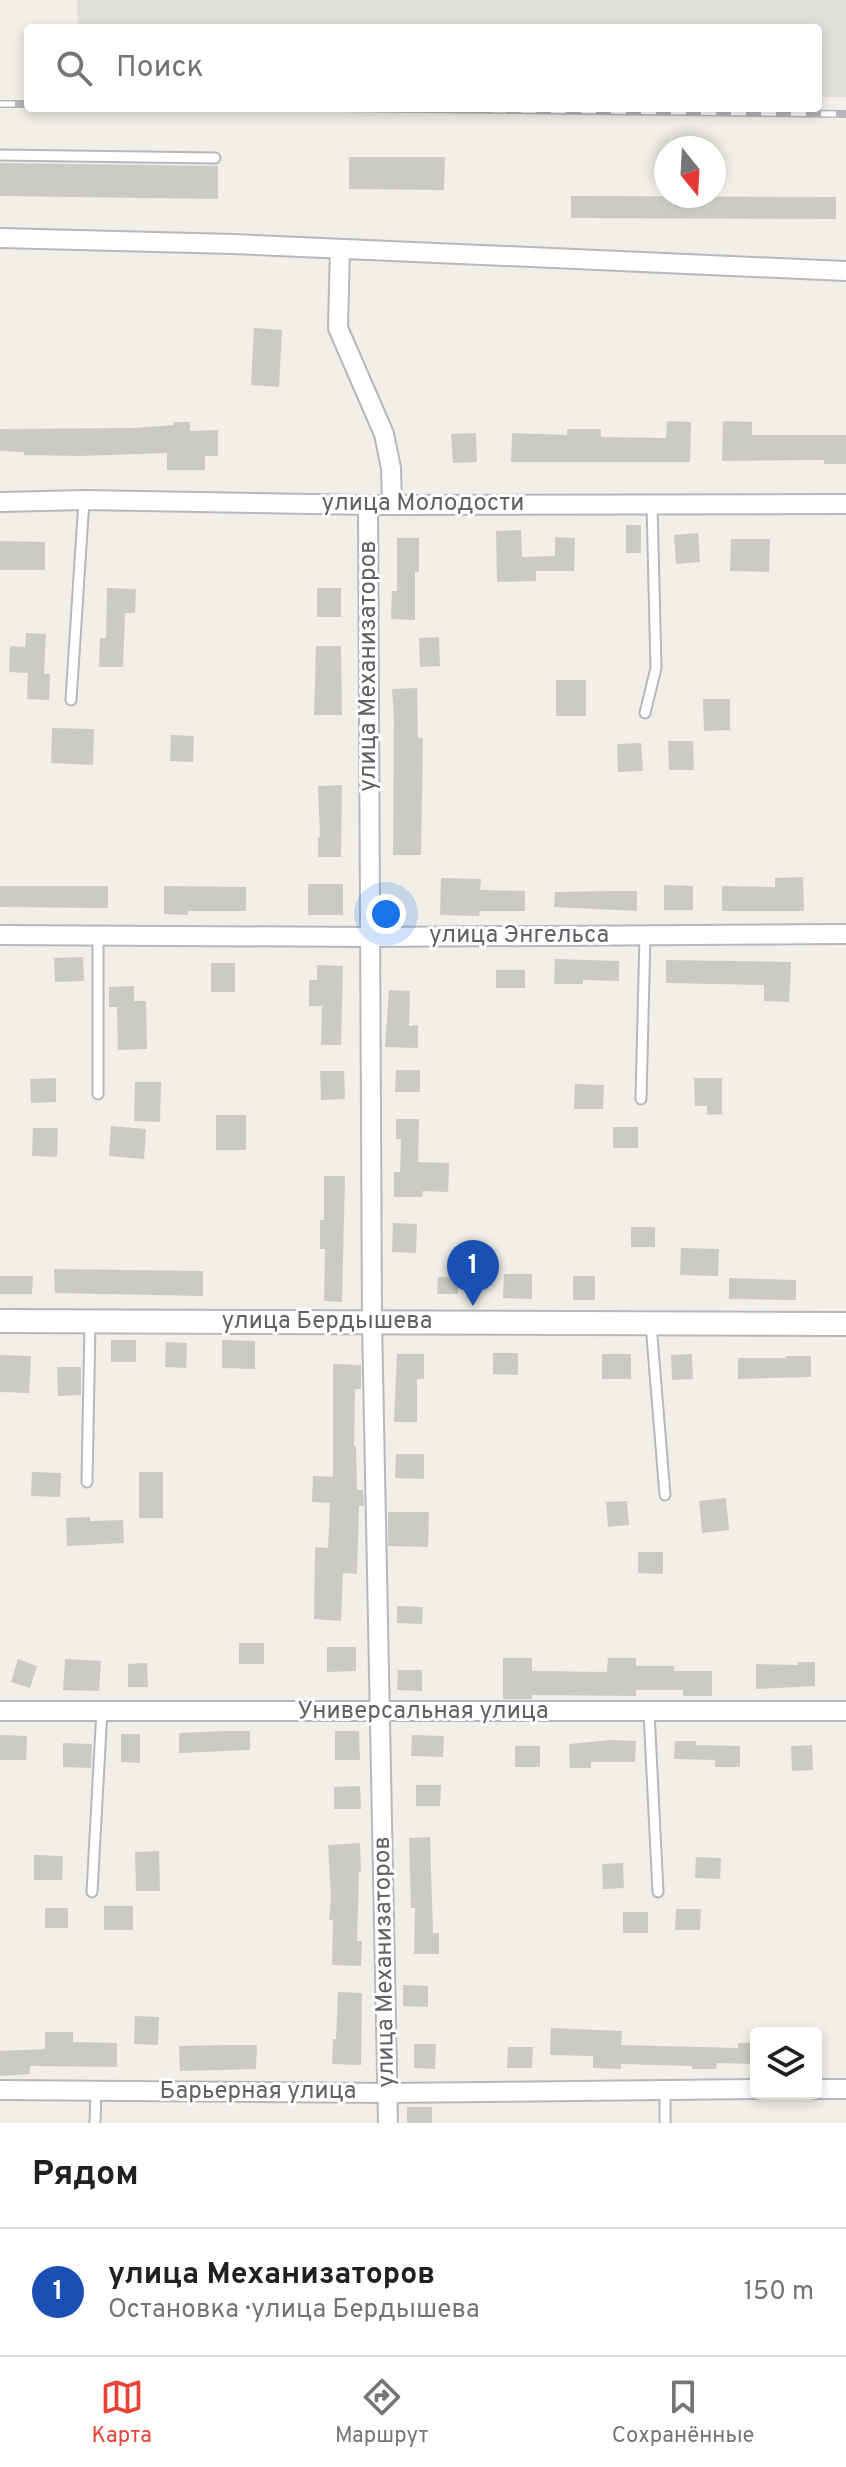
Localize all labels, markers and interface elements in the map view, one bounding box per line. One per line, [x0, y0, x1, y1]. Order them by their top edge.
search box [24, 24, 822, 112]
icon: search [52, 46, 96, 90]
text: Поиск [116, 50, 204, 87]
north arrow [654, 136, 726, 208]
street label: улица Молодости [322, 489, 524, 519]
street label: улица Механизаторов [354, 540, 384, 792]
your location [366, 894, 406, 934]
street label: улица Энгельса [429, 921, 609, 951]
pin: 1 [447, 1240, 499, 1306]
street label: улица Бердышева [222, 1307, 432, 1337]
street label: Универсальная улица [297, 1697, 549, 1727]
street label: улица Механизаторов [368, 1836, 402, 2088]
map controls [750, 2027, 822, 2099]
button: layers [750, 2027, 822, 2099]
street label: Барьерная улица [159, 2077, 357, 2107]
text: Рядом [32, 2154, 139, 2197]
text: улица Механизаторов [108, 2257, 435, 2294]
text: 1 [53, 2276, 63, 2309]
text: 150 m [743, 2276, 814, 2309]
text: Остановка · улица Бердышева [108, 2294, 480, 2327]
tab: Карта [92, 2375, 152, 2450]
tab: Маршрут [335, 2375, 429, 2450]
tab: Сохранённые [612, 2375, 754, 2450]

